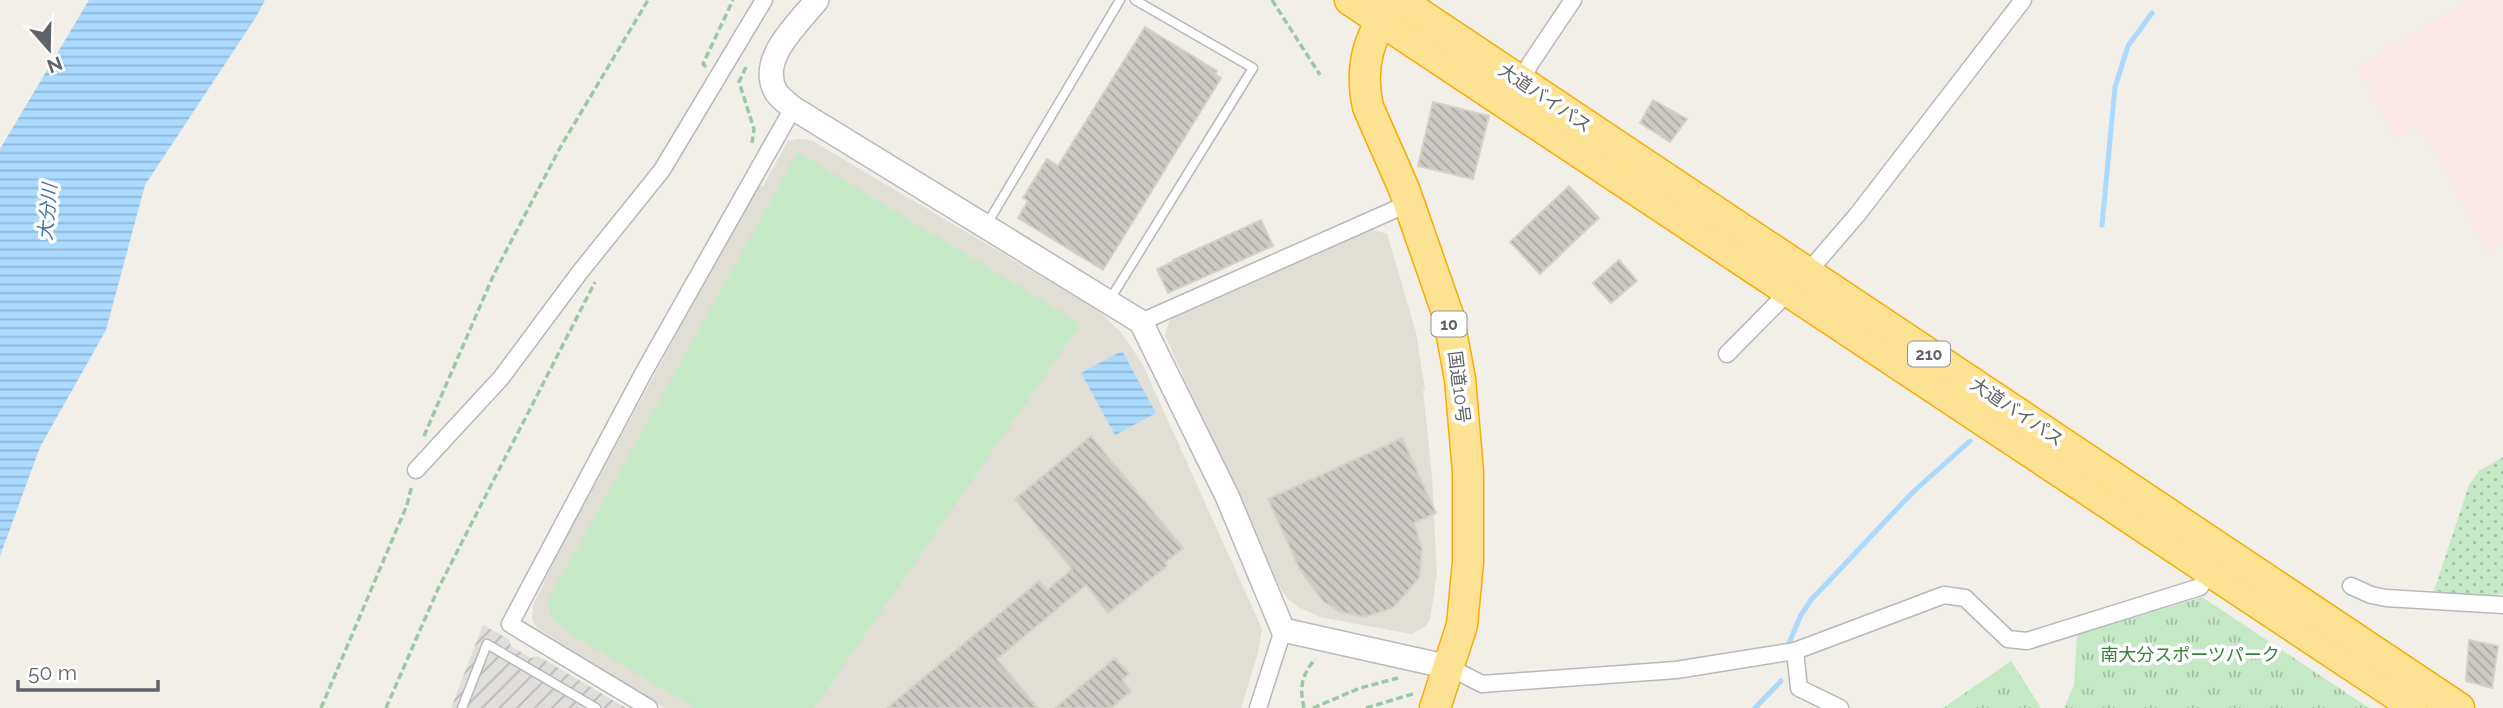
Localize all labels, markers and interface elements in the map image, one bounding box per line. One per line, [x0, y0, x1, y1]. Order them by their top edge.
north arrow [14, 14, 84, 84]
text: N [44, 52, 65, 78]
street label: 大道バイパス [1495, 59, 1596, 136]
water label: 大分川 [34, 181, 61, 241]
road number: 10 [1432, 312, 1466, 336]
road number: 210 [1908, 342, 1950, 366]
street label: 国道10号 [1445, 350, 1474, 424]
street label: 大道バイパス [1967, 373, 2068, 450]
park label: 南大分スポーツパーク [2100, 644, 2280, 665]
scale bar [18, 648, 158, 692]
text: 50 m [28, 660, 77, 685]

